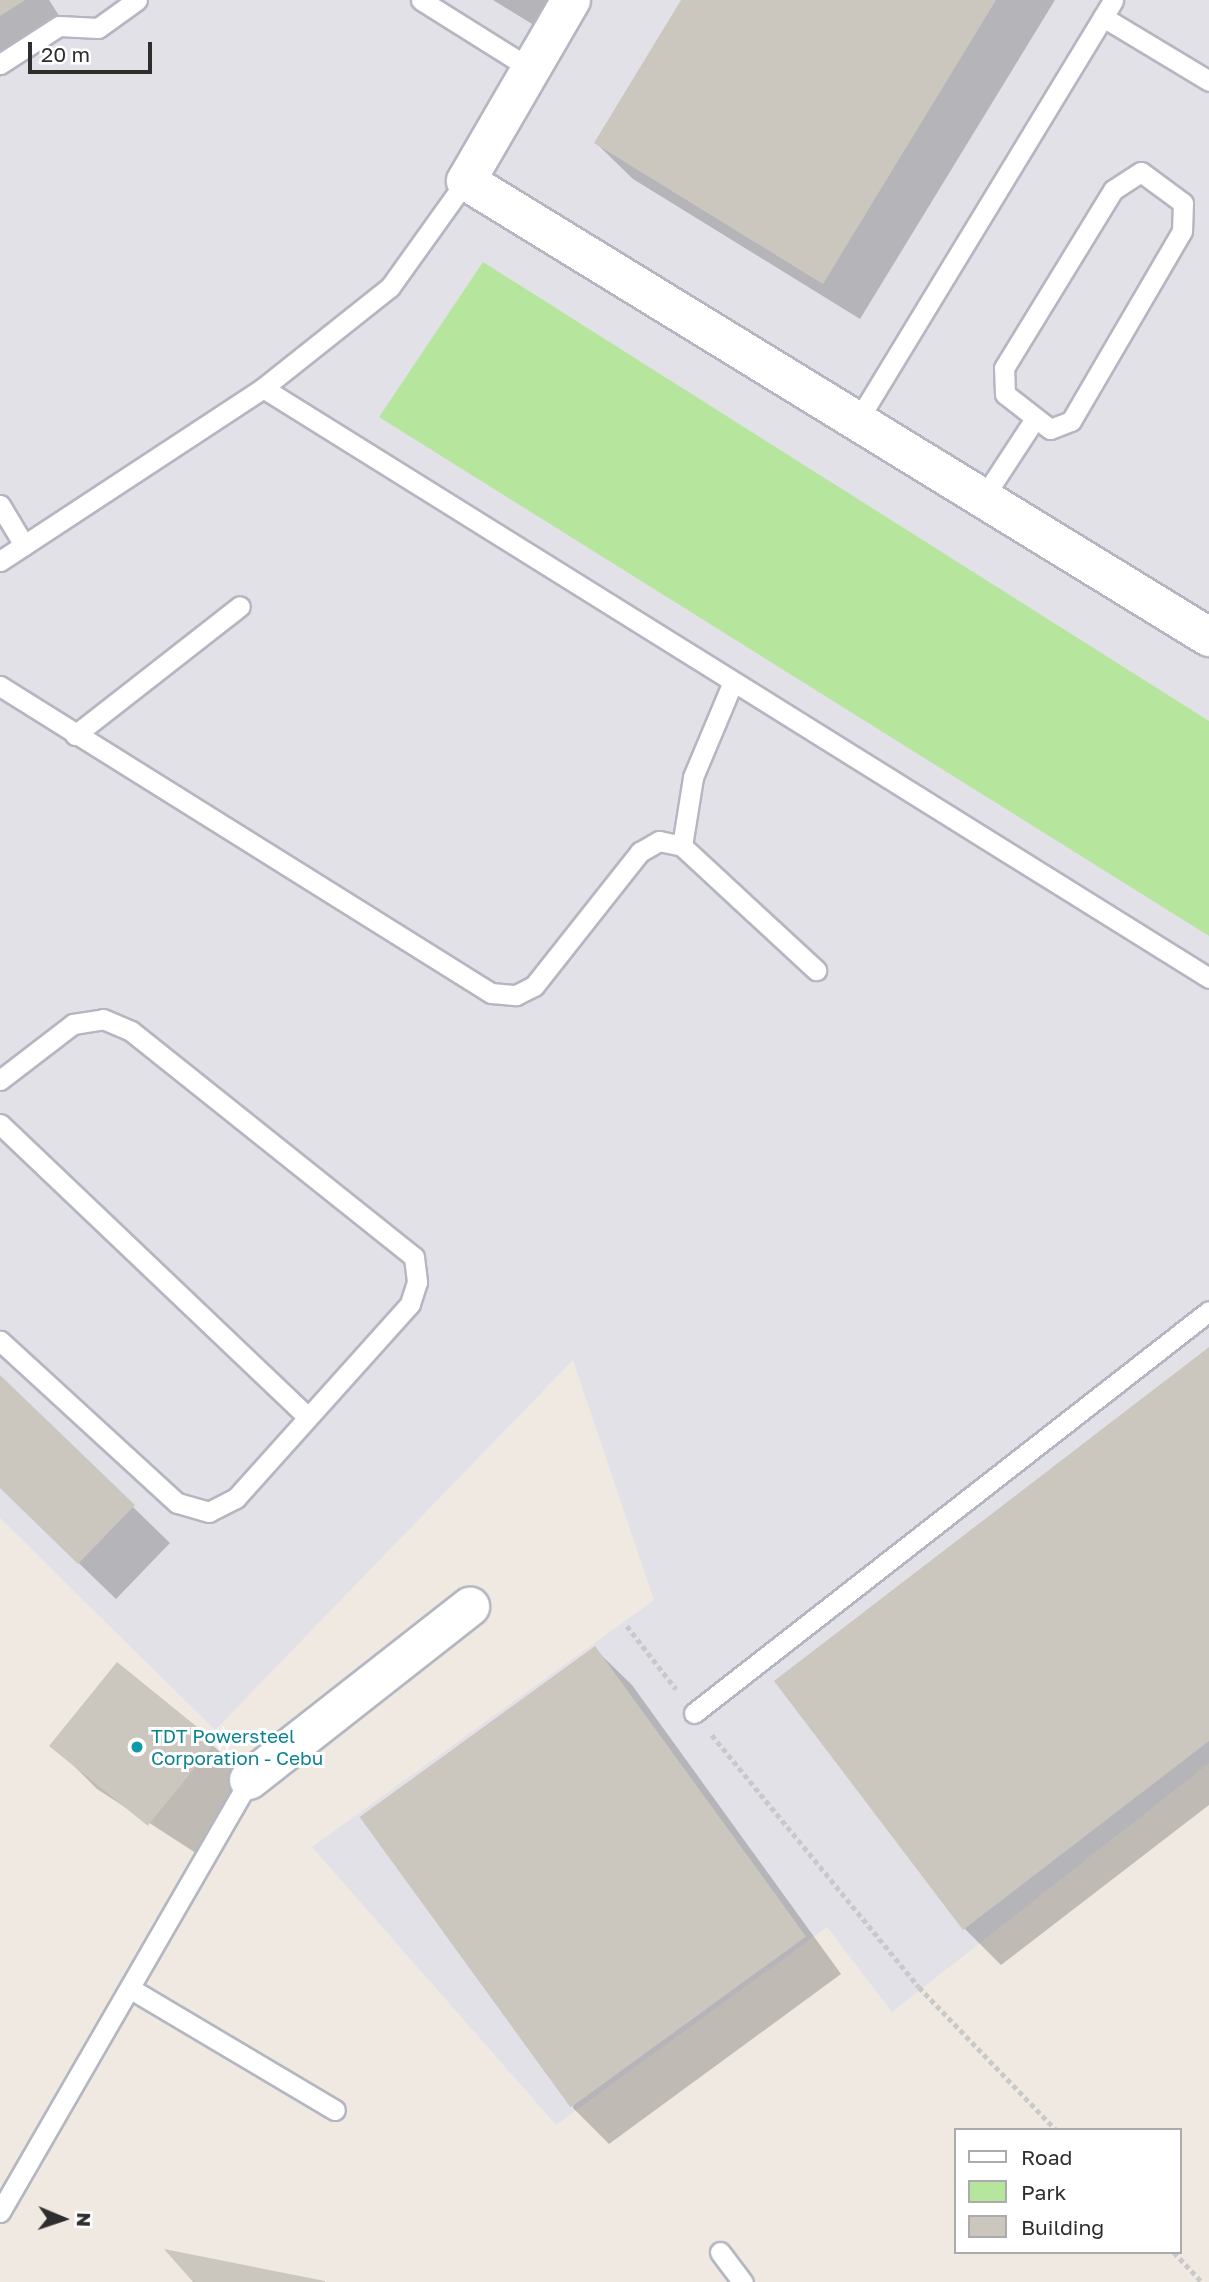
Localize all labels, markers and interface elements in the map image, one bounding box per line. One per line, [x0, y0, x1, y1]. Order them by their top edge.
scale bar [32, 28, 156, 72]
text: 20 m [41, 41, 90, 67]
place label: TDT Powersteel Corporation - Cebu [151, 1725, 323, 1769]
marker: TDT Powersteel Corporation - Cebu [129, 1739, 145, 1755]
legend [954, 2128, 1181, 2254]
text: Road [1021, 2144, 1072, 2170]
text: Park [1021, 2179, 1066, 2205]
north arrow [28, 2184, 98, 2254]
text: N [73, 2212, 96, 2227]
text: Building [1021, 2214, 1104, 2240]

